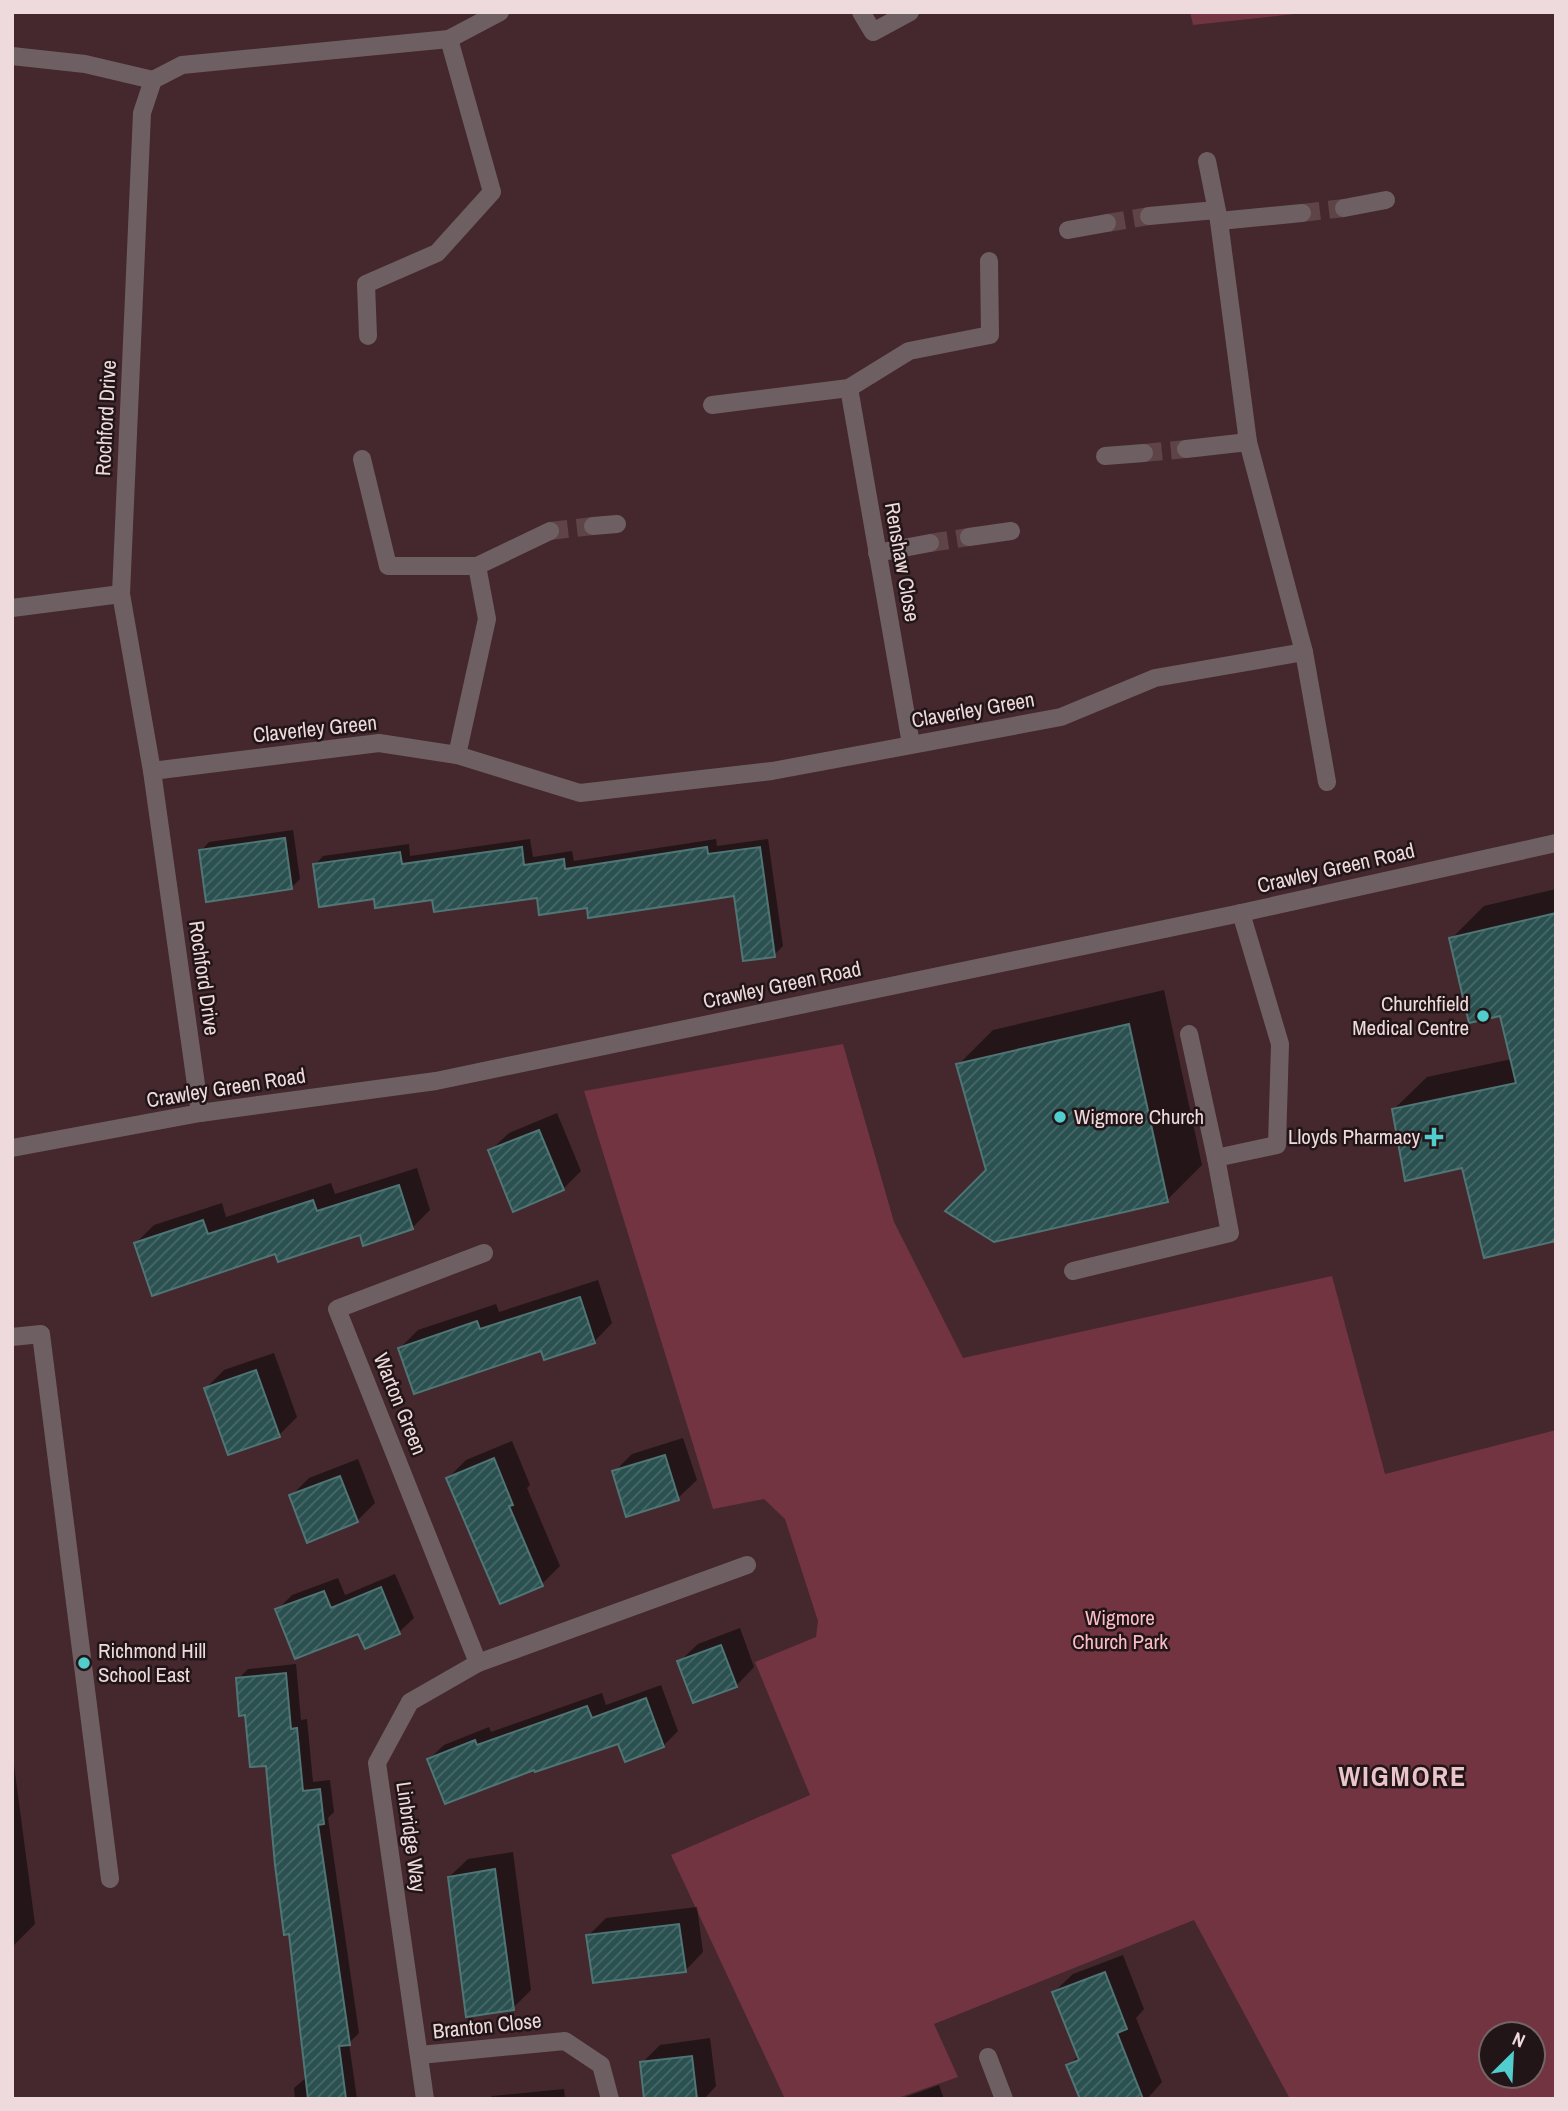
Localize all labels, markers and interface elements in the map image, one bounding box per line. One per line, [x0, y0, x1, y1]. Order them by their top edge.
street label: Rochford Drive [88, 359, 123, 477]
street label: Renshaw Close [878, 500, 927, 624]
street label: Claverley Green [909, 684, 1037, 735]
street label: Claverley Green [252, 708, 378, 749]
street label: Crawley Green Road [1254, 835, 1417, 900]
street label: Rochford Drive [182, 919, 227, 1037]
street label: Crawley Green Road [700, 954, 864, 1015]
place label: Churchfield Medical Centre [1352, 989, 1469, 1042]
marker: Churchfield Medical Centre [1475, 1008, 1491, 1024]
street label: Crawley Green Road [144, 1061, 308, 1114]
place label: Wigmore Church [1074, 1102, 1204, 1131]
marker: Wigmore Church [1052, 1109, 1068, 1125]
place label: Lloyds Pharmacy [1288, 1122, 1420, 1151]
marker: Lloyds Pharmacy [1426, 1129, 1442, 1145]
street label: Warton Green [367, 1349, 434, 1459]
park label: Wigmore Church Park [1072, 1603, 1168, 1656]
place label: Richmond Hill School East [98, 1636, 206, 1689]
marker: Richmond Hill School East [76, 1655, 92, 1671]
district label: WIGMORE [1339, 1757, 1467, 1795]
street label: Linbridge Way [389, 1780, 434, 1894]
street label: Branton Close [431, 2005, 543, 2046]
north arrow [1477, 2020, 1547, 2090]
text: N [1508, 2025, 1529, 2054]

